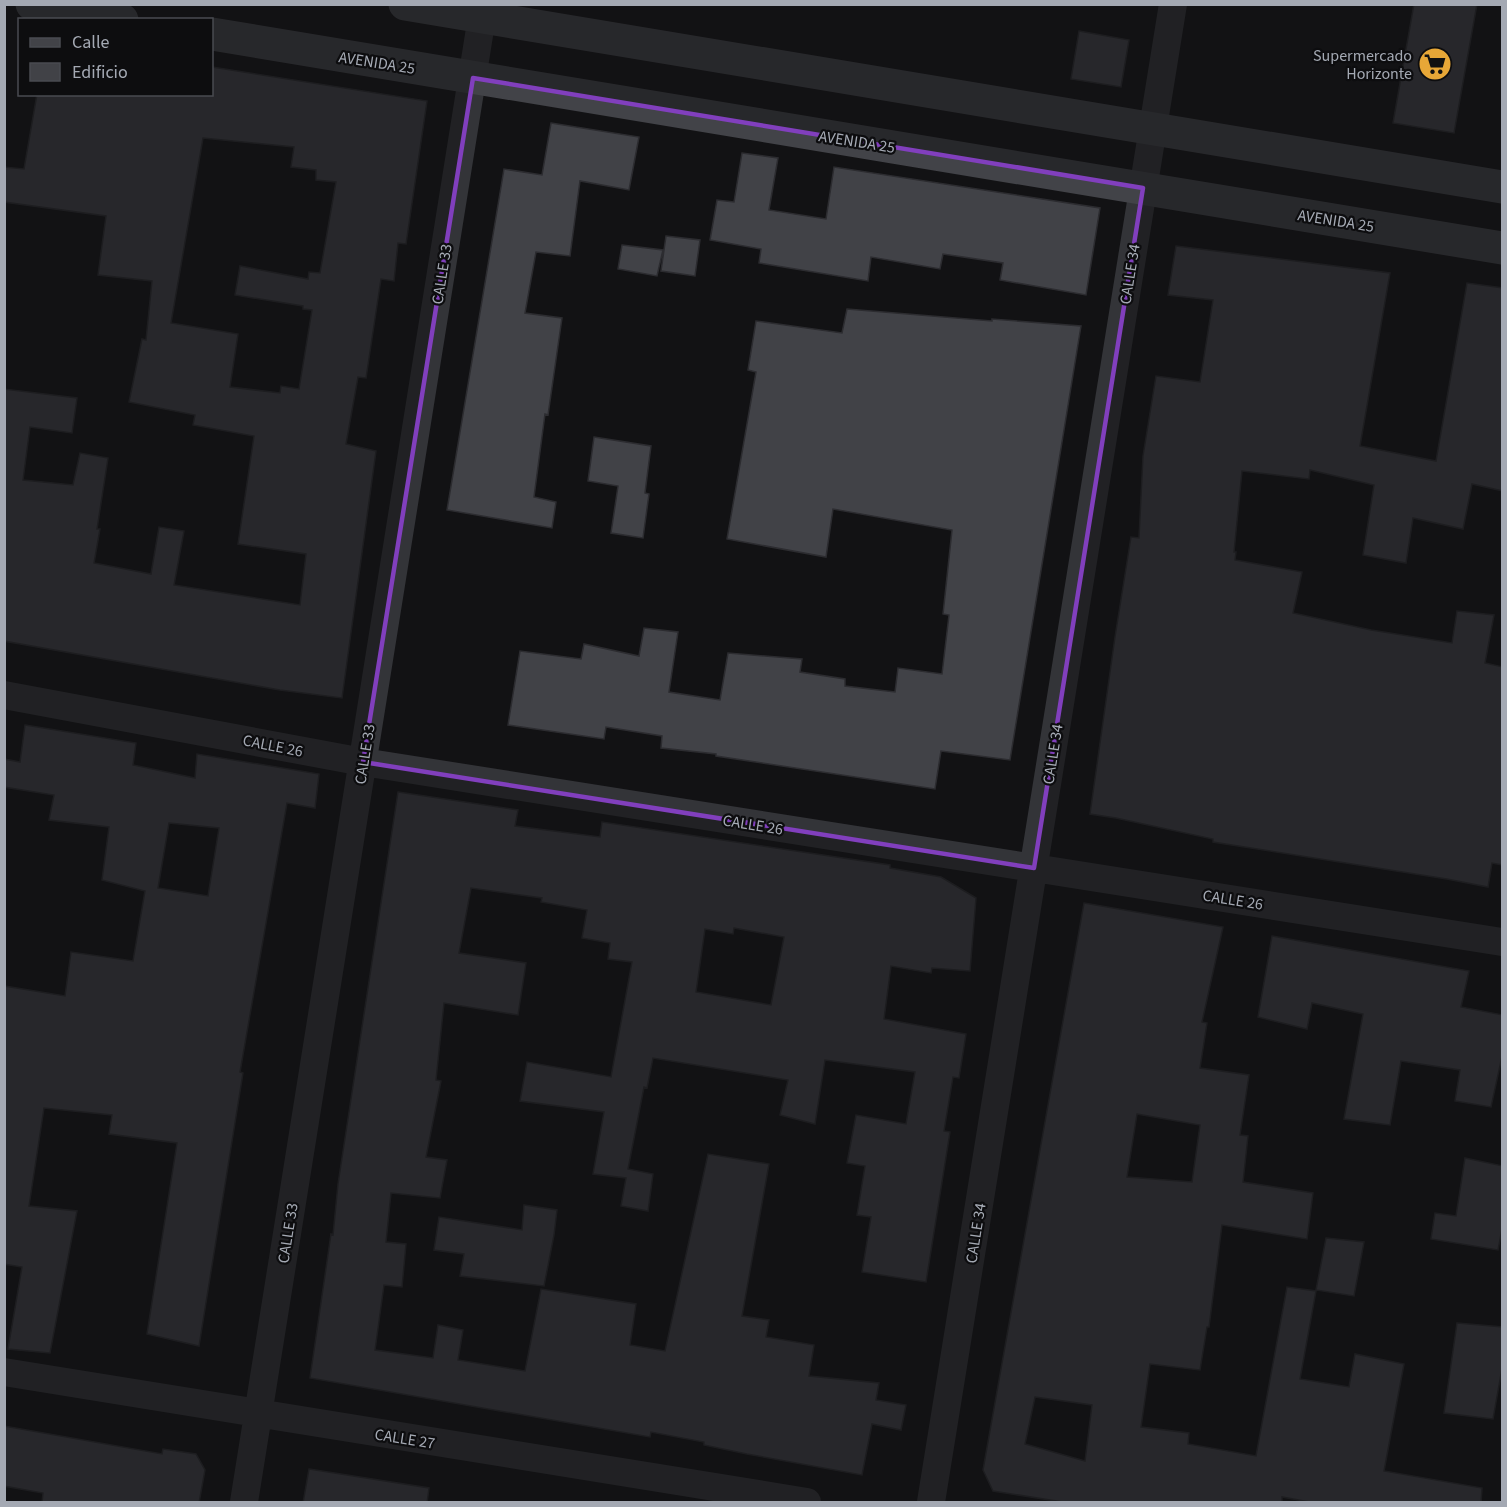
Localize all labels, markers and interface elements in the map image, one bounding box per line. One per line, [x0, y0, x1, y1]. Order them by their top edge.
legend [18, 18, 213, 96]
text: Calle [72, 30, 110, 55]
place label: Supermercado Horizonte [1313, 45, 1412, 85]
street label: AVENIDA 25 [337, 46, 417, 80]
supermarket icon: Supermercado Horizonte [1417, 46, 1453, 82]
text: Edificio [72, 60, 128, 85]
street label: AVENIDA 25 [817, 125, 897, 159]
street label: AVENIDA 25 [1296, 204, 1376, 238]
street label: CALLE 33 [426, 242, 458, 306]
street label: CALLE 34 [1114, 242, 1146, 306]
street label: CALLE 33 [349, 722, 381, 786]
street label: CALLE 34 [1037, 722, 1069, 786]
street label: CALLE 26 [241, 729, 305, 763]
street label: CALLE 26 [721, 809, 785, 841]
street label: CALLE 26 [1201, 884, 1265, 916]
street label: CALLE 33 [272, 1201, 304, 1265]
street label: CALLE 34 [960, 1201, 992, 1265]
street label: CALLE 27 [373, 1423, 437, 1455]

